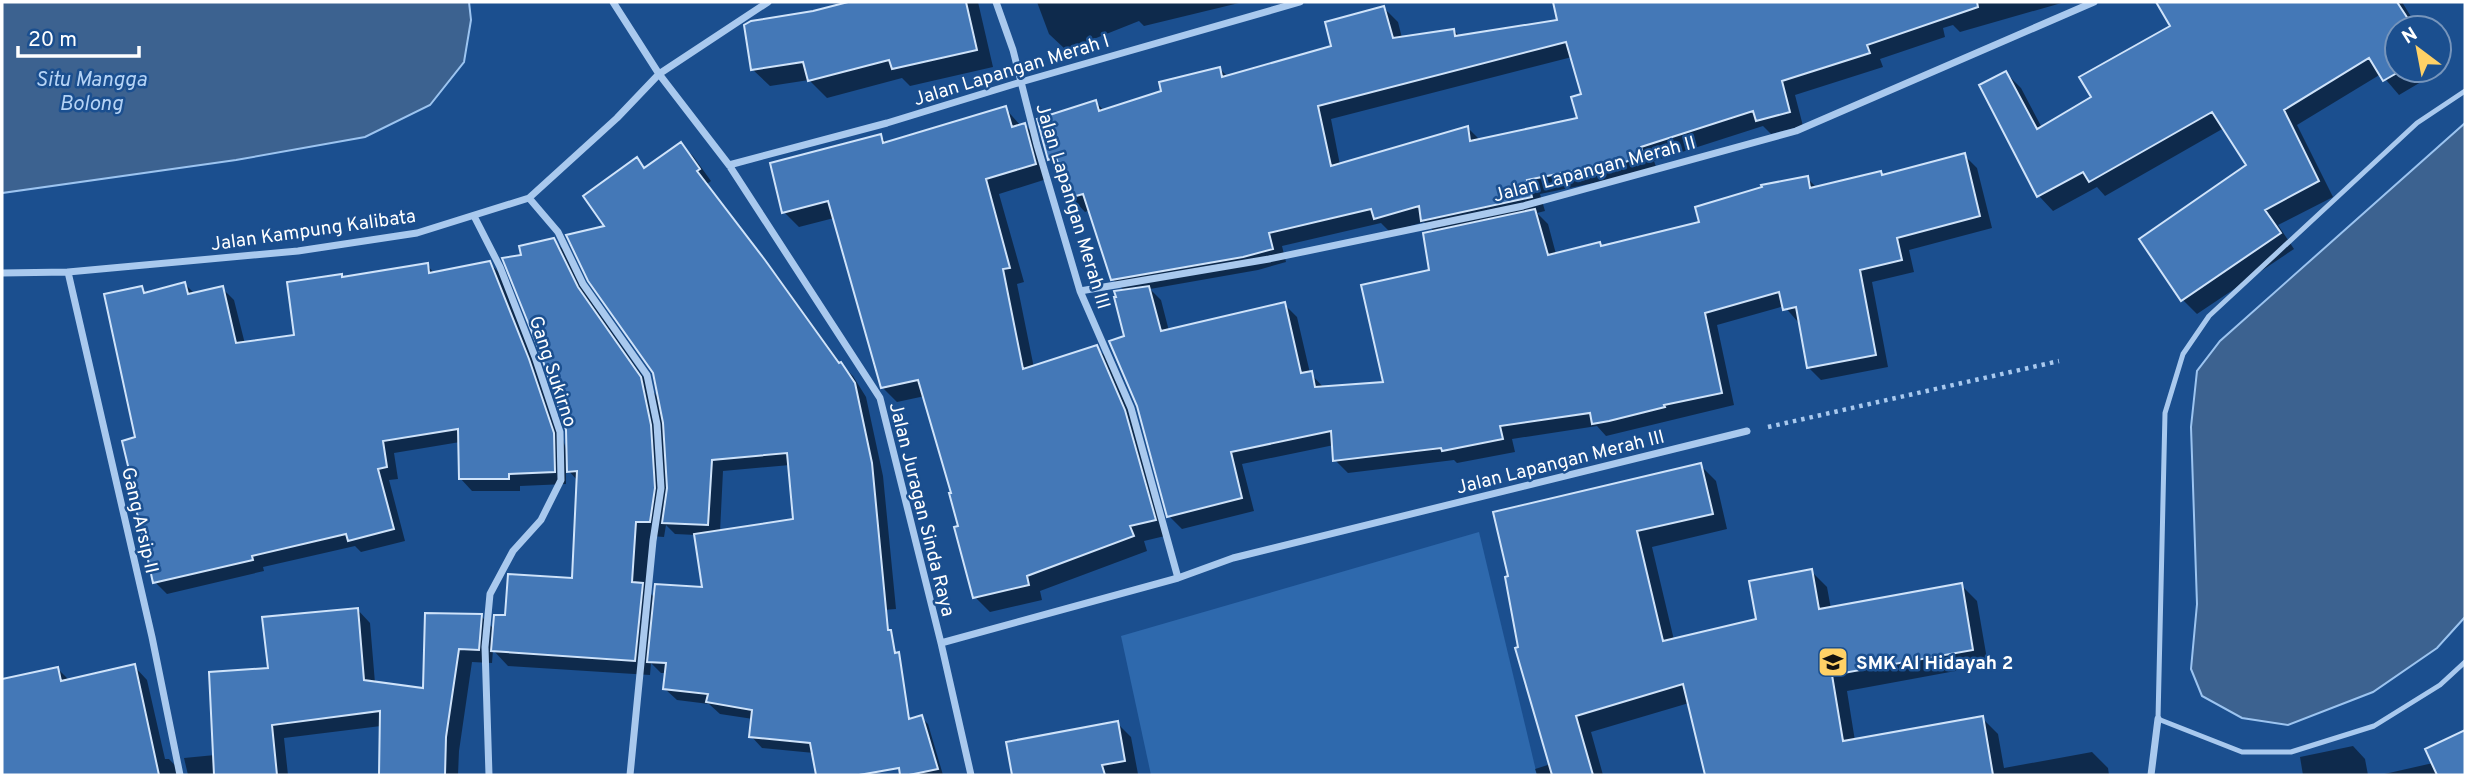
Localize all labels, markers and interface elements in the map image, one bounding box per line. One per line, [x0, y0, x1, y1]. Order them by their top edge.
scale bar [18, 14, 138, 58]
north arrow [2383, 14, 2453, 84]
text: N [2398, 22, 2422, 50]
text: 20 m [28, 27, 77, 54]
street label: Jalan Lapangan Merah I [911, 30, 1112, 112]
water label: Situ Mangga Bolong [35, 67, 147, 118]
street label: Jalan Lapangan Merah III [1029, 101, 1115, 312]
street label: Jalan Lapangan Merah II [1491, 131, 1698, 209]
street label: Jalan Kampung Kalibata [209, 205, 417, 257]
street label: Gang Sukirno [523, 313, 581, 430]
street label: Jalan Juragan Sinda Raya [883, 400, 959, 619]
street label: Jalan Lapangan Merah III [1454, 425, 1667, 500]
street label: Gang Arsip II [115, 465, 163, 576]
school or university icon: SMK Al Hidayah 2 [1816, 645, 1850, 679]
place label: SMK Al Hidayah 2 [1856, 652, 2013, 676]

